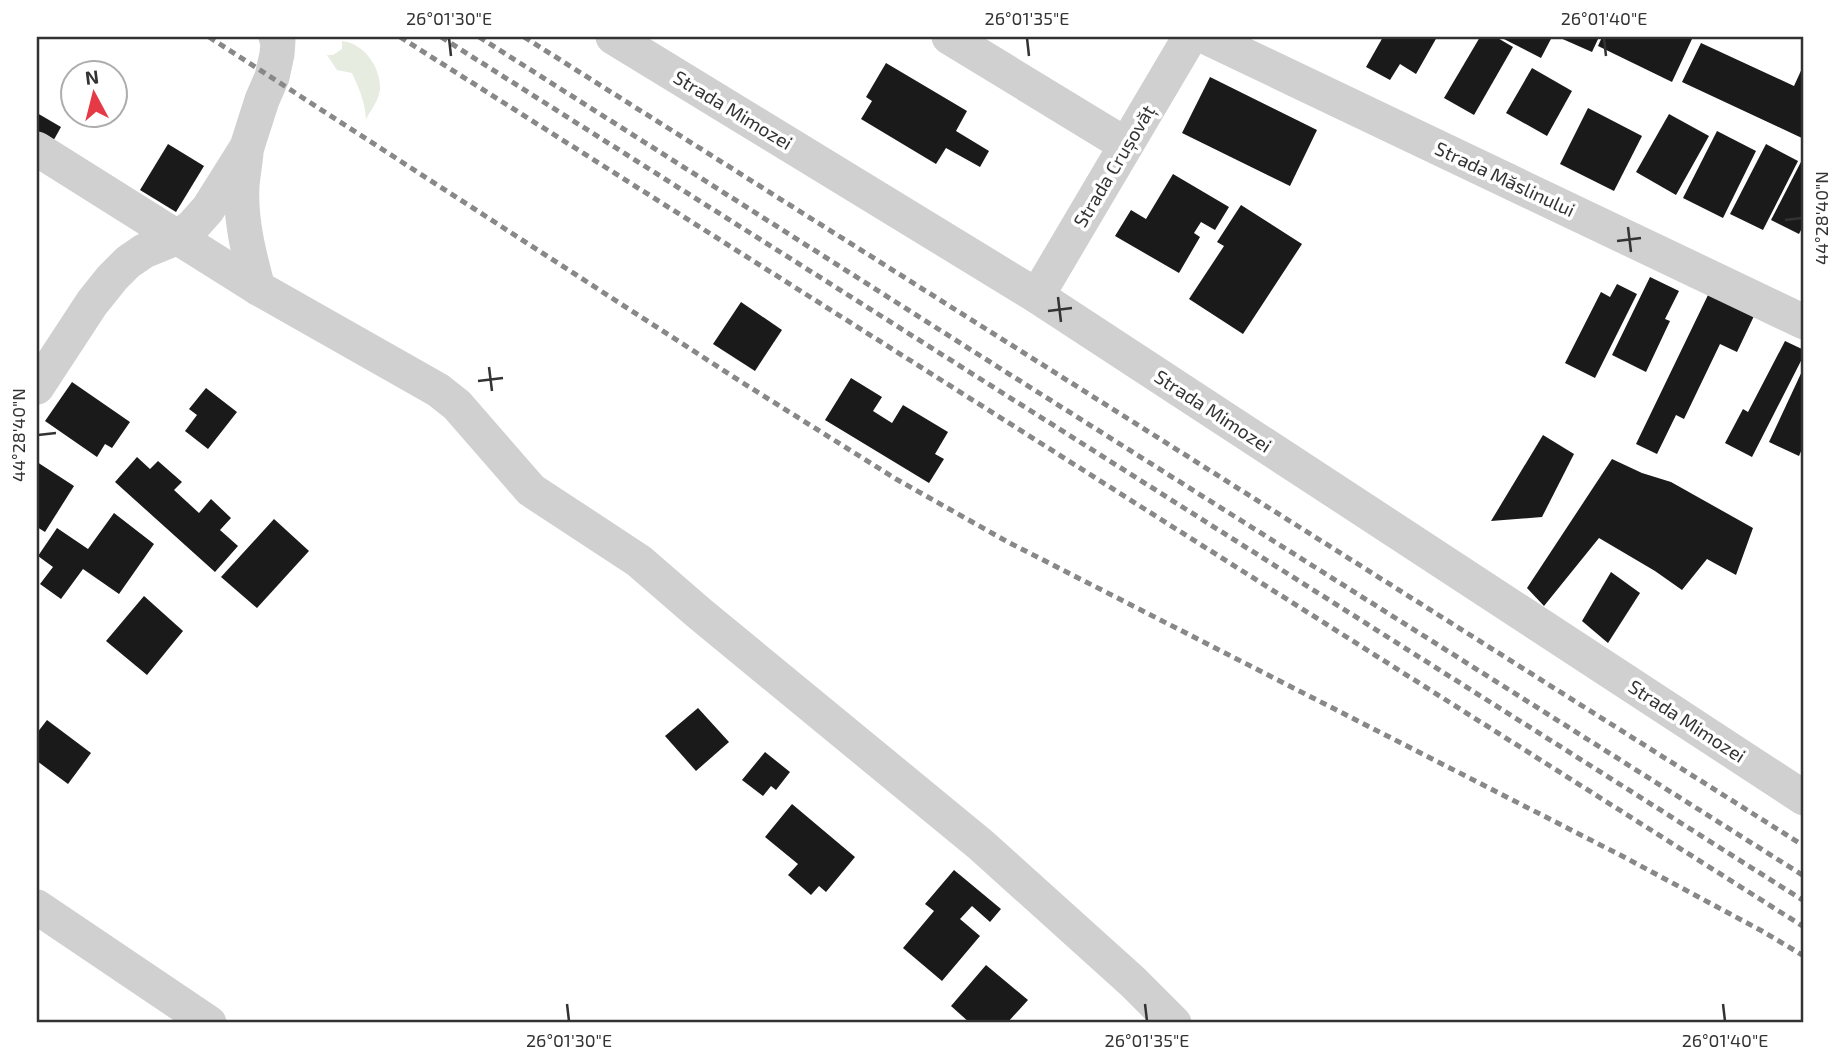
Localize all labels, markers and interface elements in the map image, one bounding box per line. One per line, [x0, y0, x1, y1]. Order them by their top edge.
text: 26°01'30"E [406, 7, 492, 29]
text: 26°01'35"E [985, 7, 1069, 29]
text: 26°01'40"E [1561, 7, 1647, 29]
north arrow [60, 60, 130, 130]
text: N [84, 64, 100, 89]
street label: Strada Mimozei [670, 65, 797, 154]
street label: Strada Crușovăț [1068, 100, 1161, 232]
street label: Strada Măslinului [1432, 136, 1579, 221]
text: 44°28'40"N [1810, 171, 1832, 265]
street label: Strada Mimozei [1150, 364, 1276, 457]
text: 44°28'40"N [7, 388, 29, 482]
street label: Strada Mimozei [1624, 674, 1750, 767]
text: 26°01'30"E [526, 1029, 612, 1051]
text: 26°01'35"E [1105, 1029, 1189, 1051]
text: 26°01'40"E [1682, 1029, 1768, 1051]

